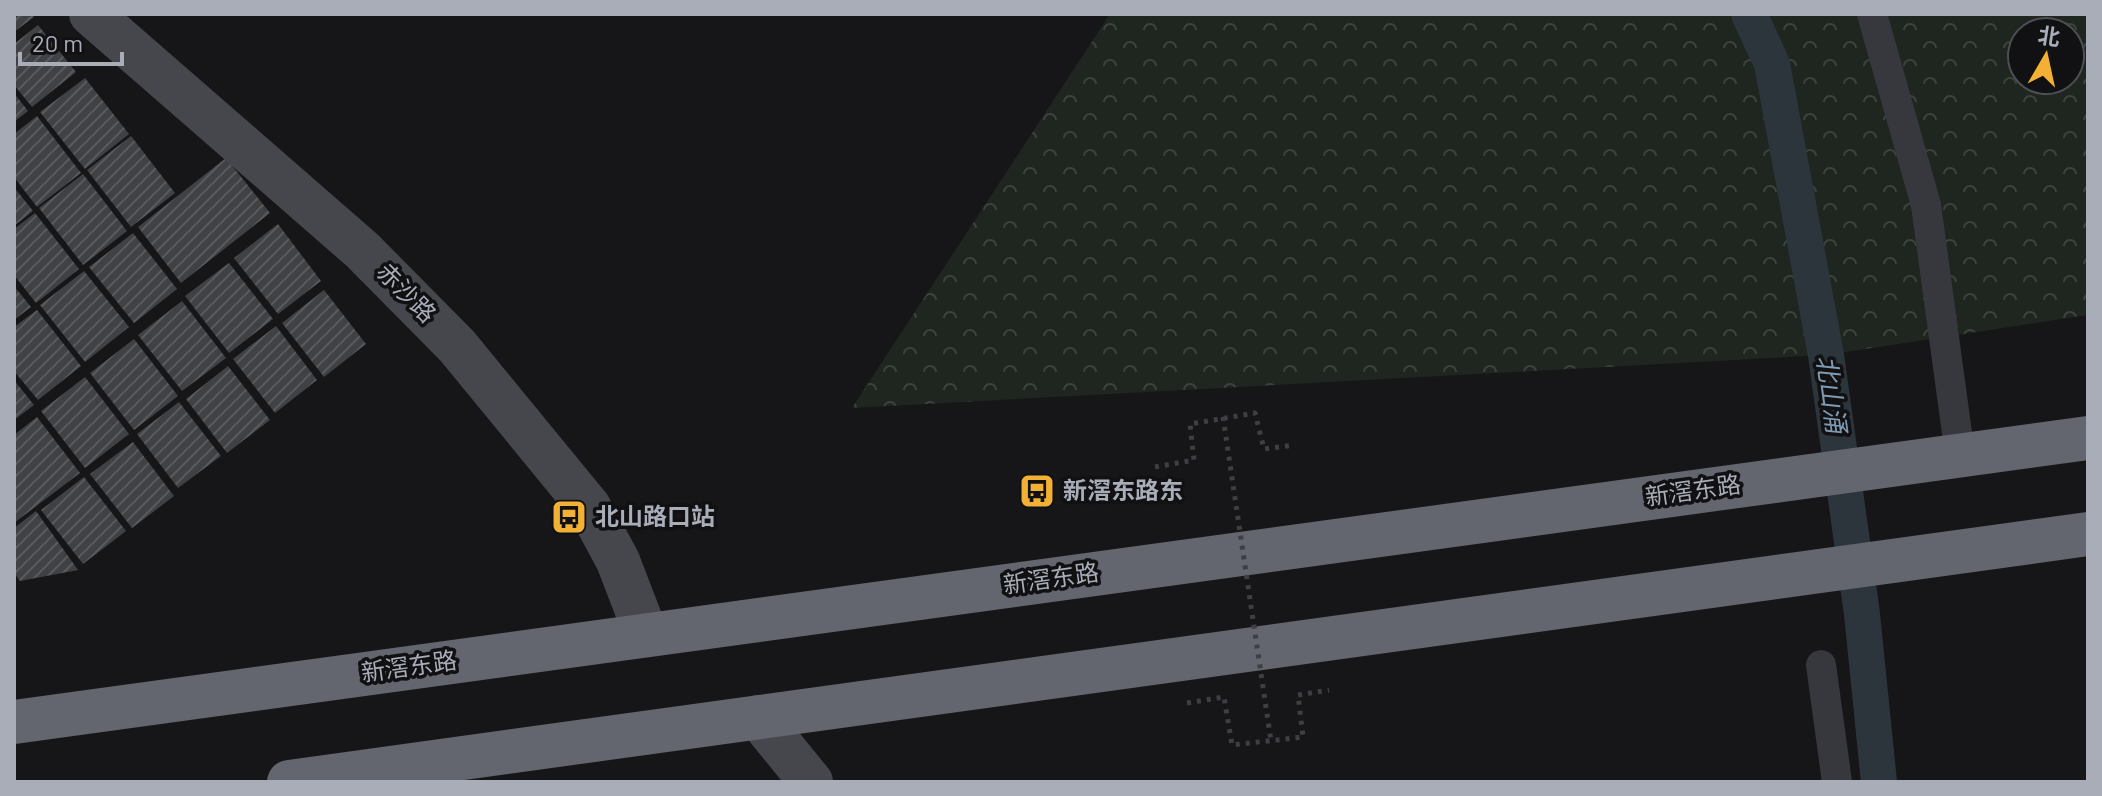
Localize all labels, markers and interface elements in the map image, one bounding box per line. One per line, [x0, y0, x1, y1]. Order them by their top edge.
scale bar [20, 16, 122, 66]
north arrow [2006, 16, 2086, 96]
text: 北 [2036, 21, 2062, 50]
text: 20 m [32, 28, 83, 57]
street label: 赤沙路 [371, 256, 443, 328]
water label: 北山涌 [1812, 353, 1854, 438]
street label: 新滘东路 [1643, 468, 1742, 511]
bus stop icon: 新滘东路东 [1018, 472, 1056, 510]
place label: 新滘东路东 [1063, 475, 1183, 504]
bus stop icon: 北山路口站 [550, 498, 588, 536]
place label: 北山路口站 [595, 501, 715, 530]
street label: 新滘东路 [1001, 556, 1100, 599]
street label: 新滘东路 [359, 644, 458, 687]

